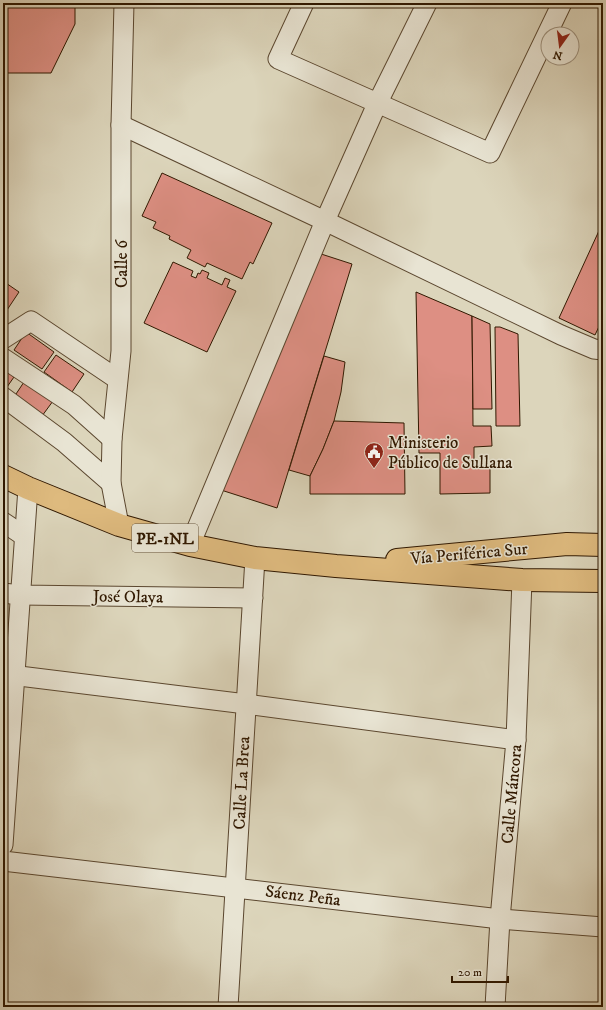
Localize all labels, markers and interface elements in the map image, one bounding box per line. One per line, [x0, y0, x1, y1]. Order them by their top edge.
north arrow [540, 26, 580, 66]
text: N [552, 47, 564, 63]
street label: Calle 6 [111, 239, 133, 288]
place label: Ministerio Público de Sullana [388, 432, 513, 474]
public building icon: Ministerio Público de Sullana [363, 441, 385, 469]
road number: PE-1NL [132, 524, 198, 552]
street label: Vía Periférica Sur [409, 538, 529, 570]
street label: José Olaya [91, 585, 164, 609]
street label: Calle La Brea [229, 735, 255, 830]
street label: Calle Máncora [497, 743, 527, 845]
street label: Sáenz Peña [264, 880, 343, 912]
scale bar [452, 958, 508, 984]
text: 20 m [458, 965, 482, 980]

